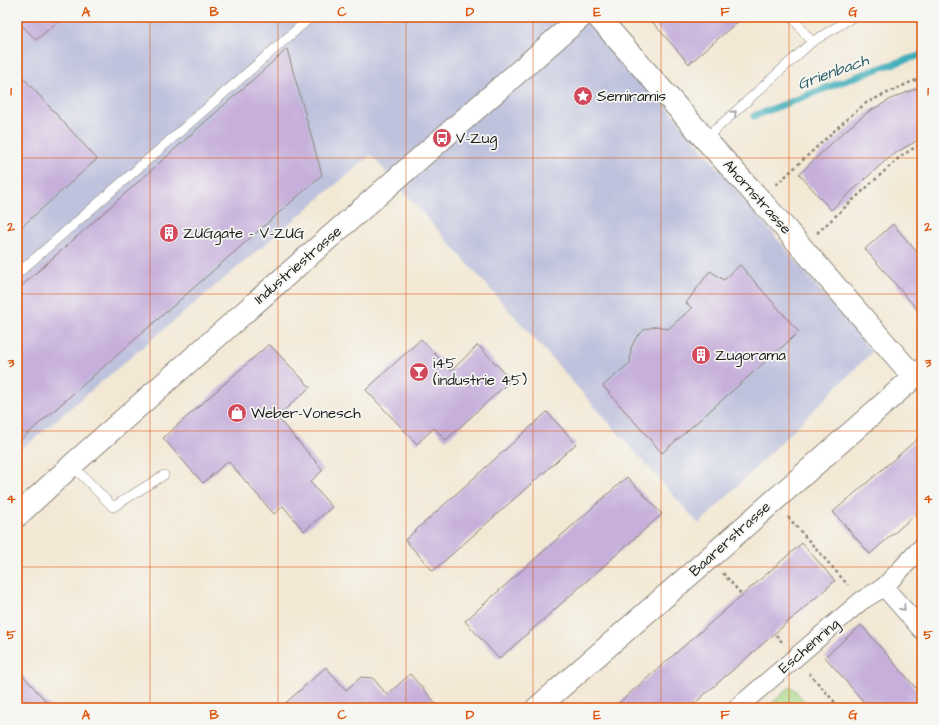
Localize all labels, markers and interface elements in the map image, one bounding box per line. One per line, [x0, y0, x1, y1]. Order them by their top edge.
text: A [82, 3, 91, 21]
text: B [209, 3, 219, 21]
text: C [337, 3, 347, 21]
text: D [466, 3, 475, 21]
text: E [593, 3, 601, 21]
text: F [720, 3, 730, 21]
text: G [848, 3, 858, 21]
water label: Grienbach [794, 49, 873, 95]
text: 1 [10, 82, 12, 100]
text: 1 [927, 82, 929, 100]
place icon: Semiramis [572, 85, 594, 107]
place label: Semiramis [597, 86, 667, 107]
one-way arrow [729, 110, 737, 118]
bus stop icon: V-Zug [431, 127, 453, 149]
place label: V-Zug [456, 128, 497, 150]
street label: Ahornstrasse [718, 155, 796, 239]
text: 2 [6, 218, 15, 236]
text: 2 [923, 218, 932, 236]
street label: Industriestrasse [250, 221, 346, 309]
building icon: ZUGgate - V-ZUG [158, 222, 180, 244]
place label: ZUGgate - V-ZUG [183, 223, 305, 245]
building icon: Zugorama [690, 344, 712, 366]
place label: Zugorama [715, 345, 786, 367]
place label: i45 (industrie 45) [433, 353, 527, 391]
text: 3 [7, 354, 15, 372]
text: 3 [924, 354, 932, 372]
bar icon: i45 (industrie 45) [408, 361, 430, 383]
shop icon: Weber-Vonesch [226, 402, 248, 424]
place label: Weber-Vonesch [251, 403, 361, 424]
text: 4 [7, 490, 16, 508]
text: 4 [924, 490, 933, 508]
street label: Baarerstrasse [685, 497, 775, 581]
one-way arrow [898, 603, 905, 611]
street label: Eschenring [774, 613, 845, 679]
text: 5 [6, 626, 16, 644]
text: 5 [923, 626, 933, 644]
text: A [82, 706, 91, 724]
text: B [209, 706, 219, 724]
text: C [337, 706, 347, 724]
text: D [466, 706, 475, 724]
text: E [593, 706, 601, 724]
text: F [720, 706, 730, 724]
text: G [848, 706, 858, 724]

